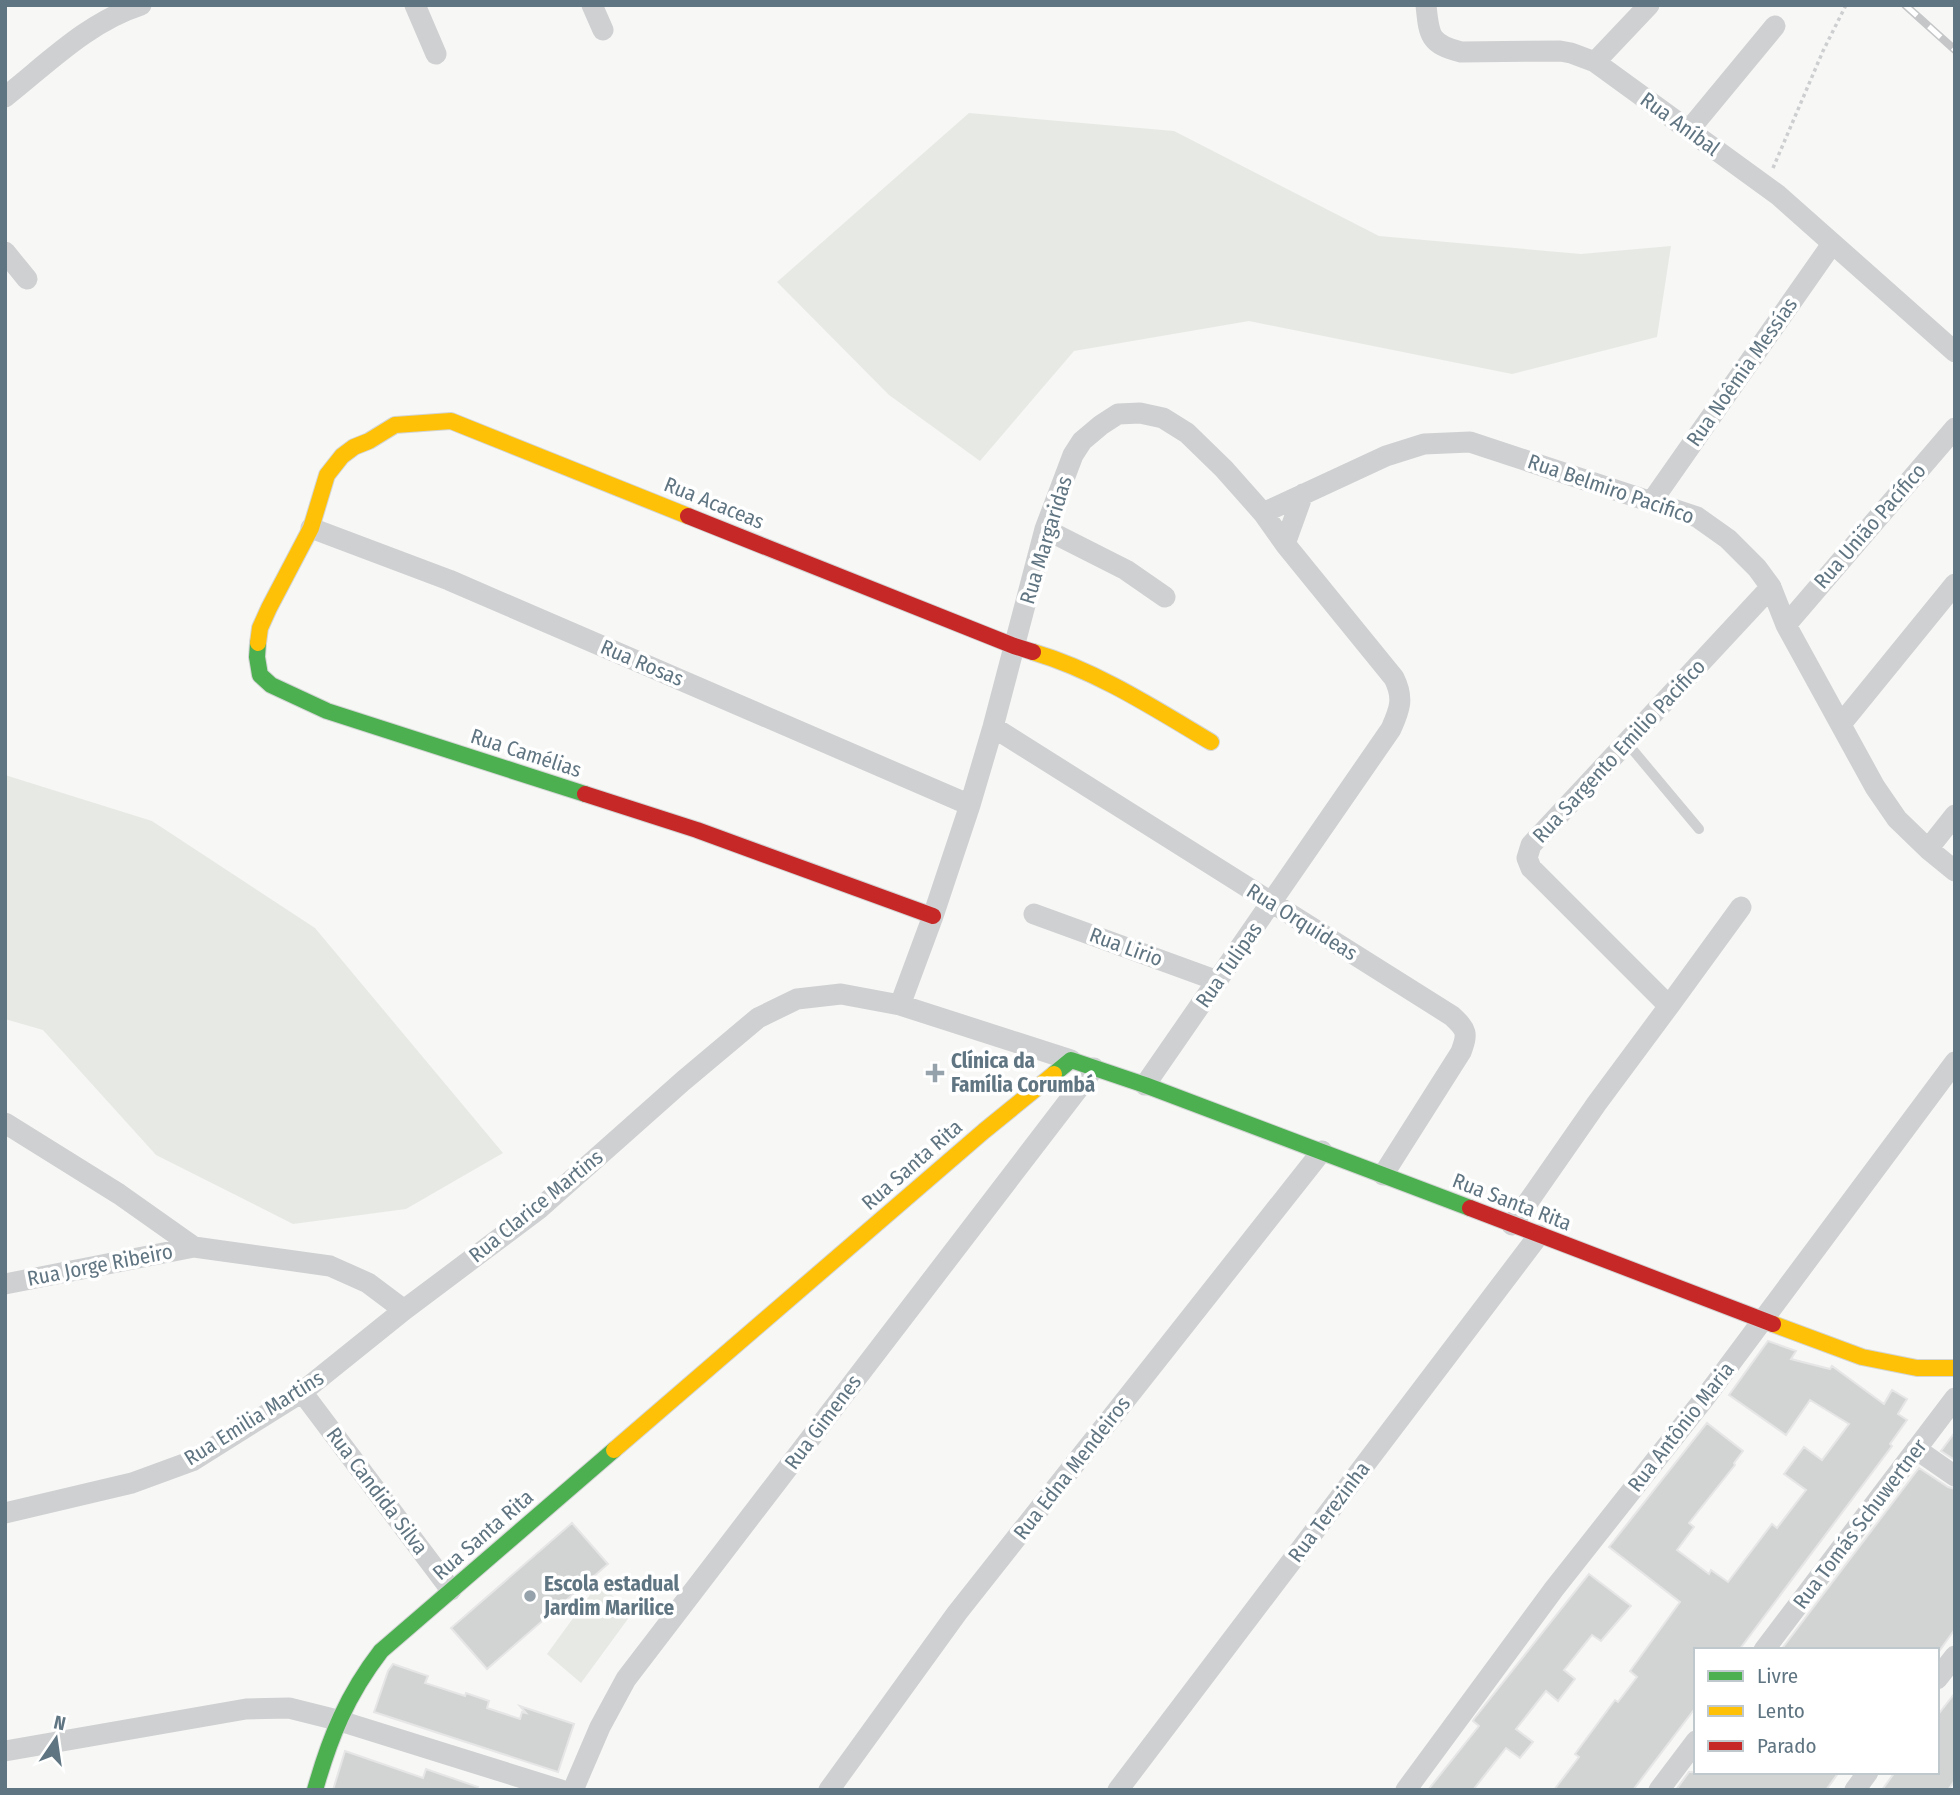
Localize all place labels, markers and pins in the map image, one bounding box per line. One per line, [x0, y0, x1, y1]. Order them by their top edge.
place label: Clínica da Família Corumbá [951, 1048, 1095, 1098]
marker: Clínica da Família Corumbá [925, 1063, 945, 1083]
place label: Escola estadual Jardim Marilice [543, 1571, 679, 1621]
marker: Escola estadual Jardim Marilice [522, 1588, 538, 1604]

